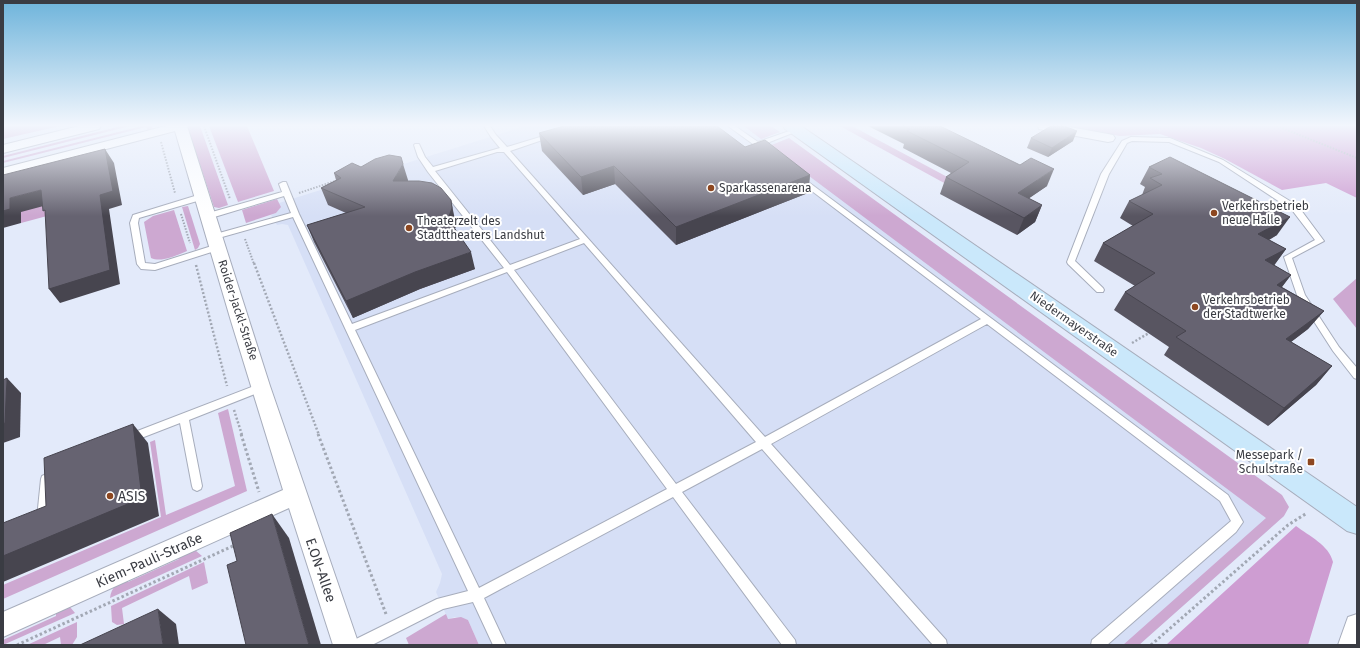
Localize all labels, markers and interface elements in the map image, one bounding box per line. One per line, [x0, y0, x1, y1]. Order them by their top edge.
place label: Sparkassenarena [719, 181, 812, 195]
marker: Sparkassenarena [706, 183, 716, 193]
place label: Verkehrsbetrieb neue Halle [1222, 199, 1309, 227]
marker: Verkehrsbetrieb neue Halle [1209, 208, 1219, 218]
place label: Theaterzelt des Stadttheaters Landshut [417, 214, 545, 242]
marker: Theaterzelt des Stadttheaters Landshut [404, 223, 414, 233]
street label: Roider-Jackl-Straße [215, 258, 261, 362]
street label: Niedermayerstraße [1027, 288, 1121, 360]
place label: Verkehrsbetrieb der Stadtwerke [1203, 293, 1290, 321]
marker: Verkehrsbetrieb der Stadtwerke [1190, 302, 1200, 312]
place label: Messepark / Schulstraße [1236, 448, 1303, 476]
marker: Messepark / Schulstraße [1306, 457, 1316, 467]
place label: ASIS [118, 488, 146, 505]
marker: ASIS [105, 491, 115, 501]
street label: Kiem-Pauli-Straße [93, 529, 205, 592]
street label: E.ON-Allee [302, 536, 339, 604]

